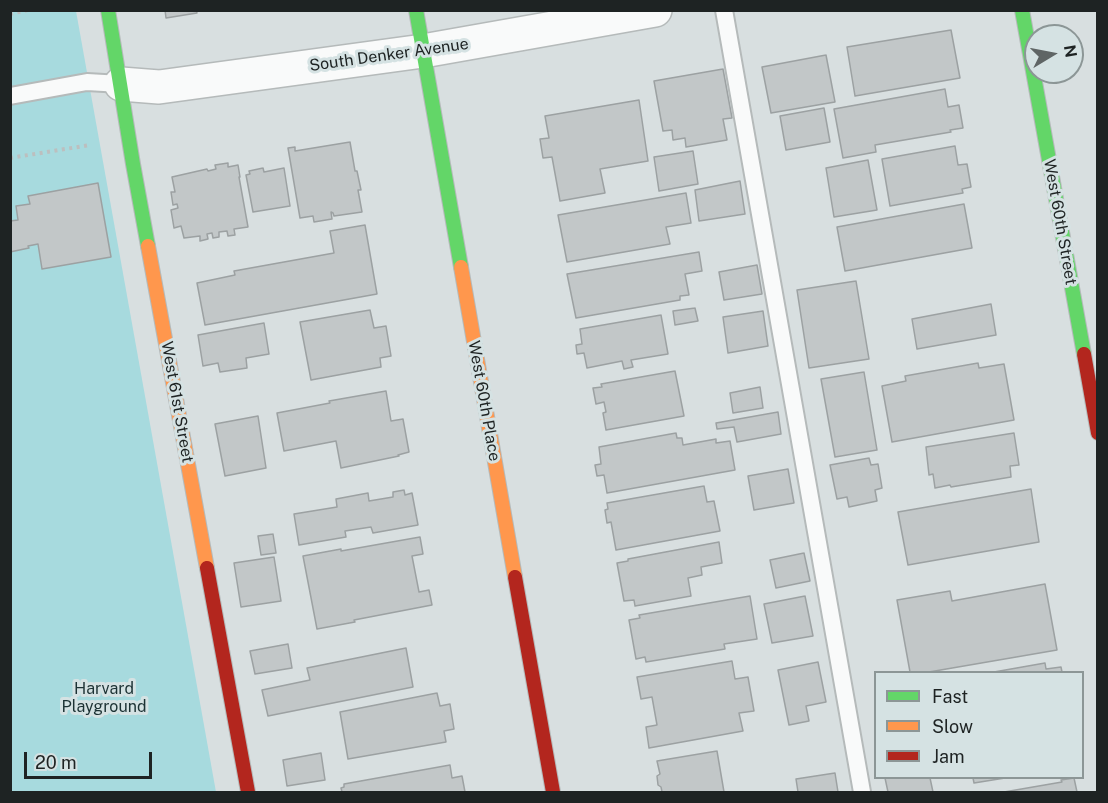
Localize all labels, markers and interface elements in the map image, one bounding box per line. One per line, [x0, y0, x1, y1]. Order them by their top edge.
north arrow [1024, 24, 1084, 84]
street label: South Denker Avenue [308, 34, 470, 76]
text: N [1060, 43, 1081, 59]
street label: West 60th Street [1039, 158, 1081, 286]
street label: West 60th Place [464, 339, 504, 463]
street label: West 61st Street [157, 340, 197, 464]
legend [874, 671, 1084, 779]
park label: Harvard Playground [61, 679, 147, 717]
text: Fast [932, 686, 968, 707]
text: Slow [932, 716, 973, 737]
scale bar [27, 740, 154, 778]
text: Jam [932, 746, 965, 767]
text: 20 m [35, 752, 77, 773]

